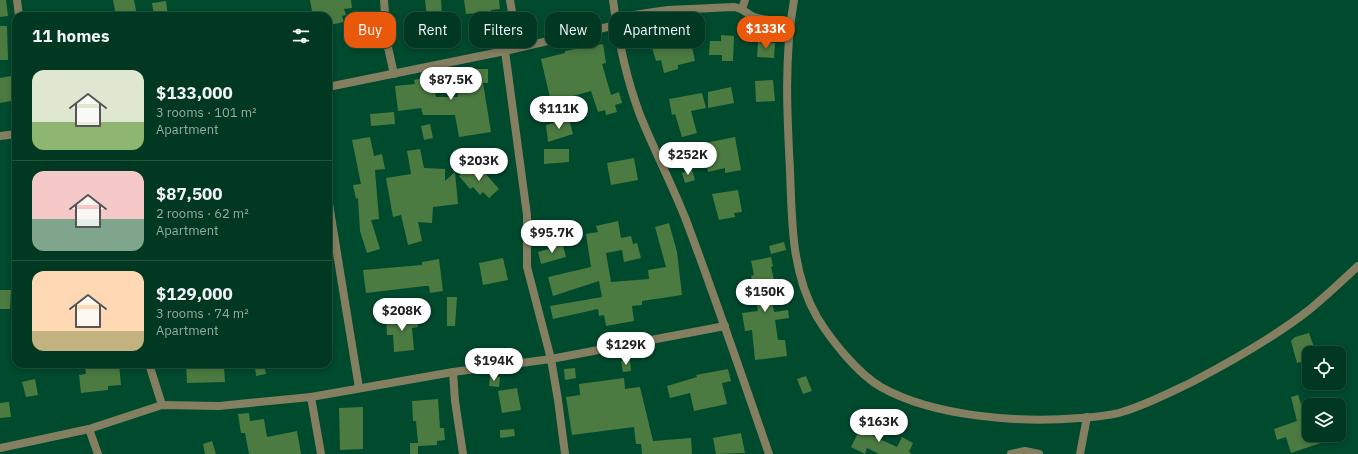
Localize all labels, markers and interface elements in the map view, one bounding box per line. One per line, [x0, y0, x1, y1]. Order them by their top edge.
chip: Buy [344, 12, 396, 48]
chip: Rent [404, 12, 461, 48]
chip: Filters [469, 12, 537, 48]
chip: New [545, 12, 601, 48]
chip: Apartment [609, 12, 705, 48]
pin: $133K [738, 16, 794, 50]
text: $133K [746, 20, 786, 37]
text: 11 homes [32, 25, 109, 47]
icon: filters [290, 25, 312, 47]
pin: $87.5K [418, 67, 484, 101]
text: $87.5K [429, 71, 473, 88]
text: $133,000 [156, 82, 233, 104]
icon: home [64, 86, 112, 134]
pin: $111K [531, 96, 587, 130]
text: $111K [539, 100, 579, 117]
text: 3 rooms · 101 m² [156, 104, 257, 121]
text: Apartment [156, 121, 219, 138]
pin: $252K [660, 142, 716, 176]
text: $252K [668, 146, 708, 163]
pin: $203K [451, 148, 507, 182]
text: $203K [459, 152, 499, 169]
text: $87,500 [156, 183, 223, 205]
icon: home [64, 187, 112, 235]
text: 2 rooms · 62 m² [156, 205, 249, 222]
pin: $95.7K [519, 220, 585, 254]
text: Apartment [156, 222, 219, 239]
text: $95.7K [530, 224, 574, 241]
pin: $150K [737, 279, 793, 313]
text: $129,000 [156, 283, 233, 305]
text: $150K [745, 283, 785, 300]
icon: home [64, 287, 112, 335]
pin: $208K [374, 298, 430, 332]
text: $208K [382, 302, 422, 319]
text: 3 rooms · 74 m² [156, 305, 249, 322]
text: Apartment [156, 322, 219, 339]
pin: $129K [598, 332, 654, 366]
text: $129K [606, 336, 646, 353]
map controls [1302, 346, 1346, 442]
button: locate [1302, 346, 1346, 390]
pin: $194K [466, 348, 522, 382]
text: $194K [474, 352, 514, 369]
button: layers [1302, 398, 1346, 442]
pin: $163K [851, 409, 907, 443]
text: $163K [859, 413, 899, 430]

